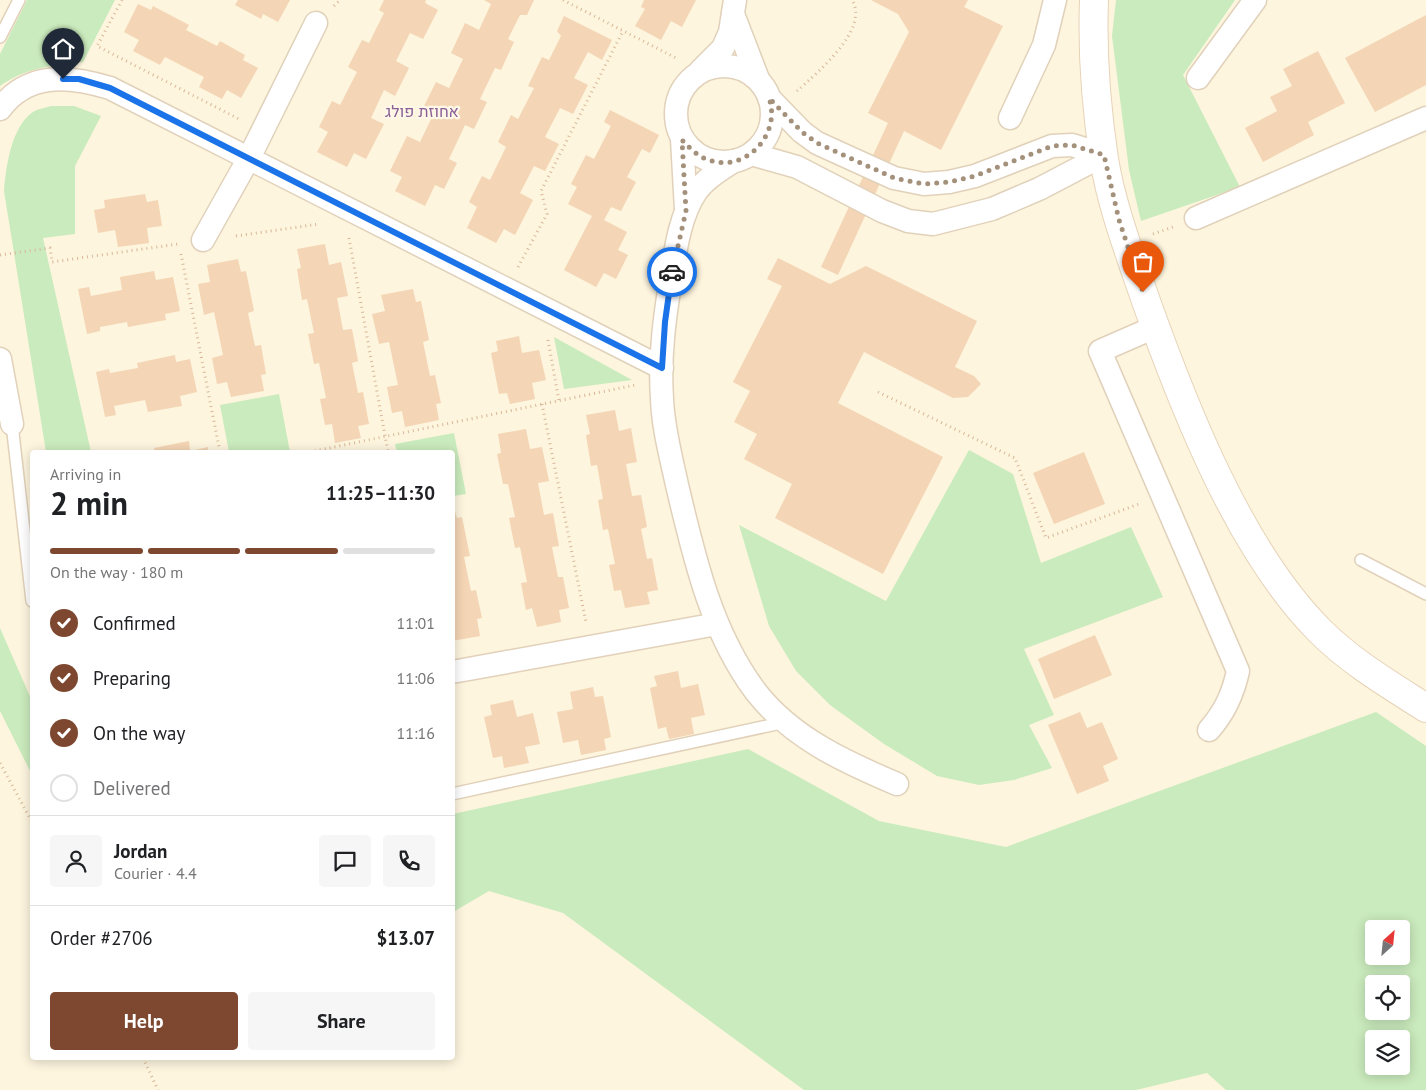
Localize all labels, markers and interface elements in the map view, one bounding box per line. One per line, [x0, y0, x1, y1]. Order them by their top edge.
pin [42, 28, 84, 79]
icon: home [49, 35, 77, 63]
district label: אחוזת פולג [385, 101, 459, 121]
pin [1122, 241, 1164, 292]
courier [647, 247, 697, 297]
icon: bag [1129, 248, 1157, 276]
icon: car [658, 258, 686, 286]
text: Arriving in [50, 464, 121, 484]
text: 11:25–11:30 [326, 481, 435, 505]
text: 2 min [50, 482, 128, 524]
text: On the way · 180 m [50, 562, 183, 582]
icon: check [50, 609, 78, 637]
text: Confirmed [93, 611, 176, 635]
text: 11:01 [397, 613, 435, 633]
icon: check [50, 664, 78, 692]
text: Preparing [93, 666, 171, 690]
text: 11:06 [397, 668, 435, 688]
icon: check [50, 719, 78, 747]
text: On the way [93, 721, 185, 745]
text: 11:16 [397, 723, 435, 743]
text: Delivered [93, 776, 171, 800]
button: person [50, 835, 102, 887]
button: chat [319, 835, 371, 887]
button: phone [383, 835, 435, 887]
text: Jordan [114, 839, 167, 863]
text: Courier · 4.4 [114, 863, 197, 883]
north arrow [1365, 920, 1410, 965]
map controls [1365, 920, 1410, 1075]
text: Order #2706 [50, 926, 153, 950]
text: $13.07 [376, 926, 435, 950]
button: locate [1365, 975, 1410, 1020]
button: Help [50, 992, 238, 1050]
button: Share [248, 992, 435, 1050]
button: layers [1365, 1030, 1410, 1075]

